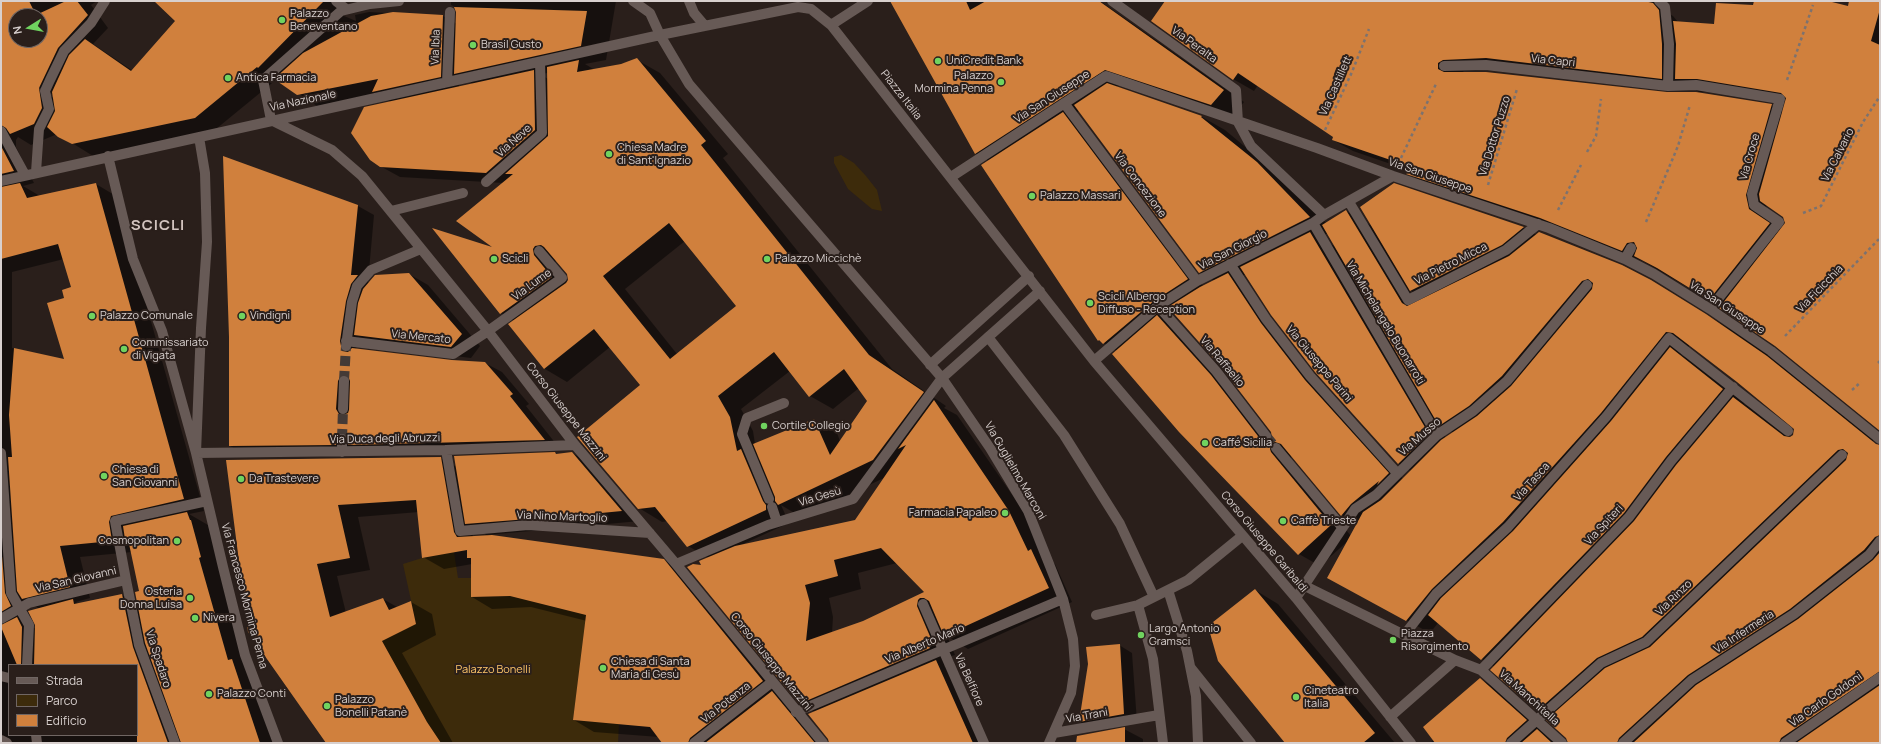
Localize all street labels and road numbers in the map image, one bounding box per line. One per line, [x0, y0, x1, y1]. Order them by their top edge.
street label: Via Peralta [1169, 24, 1219, 66]
street label: Via Ibla [429, 29, 443, 65]
street label: Via Capri [1530, 52, 1576, 70]
street label: Via Castillett [1317, 54, 1355, 118]
street label: Piazza Italia [878, 68, 924, 122]
street label: Via San Giuseppe [1012, 68, 1092, 126]
street label: Via Nazionale [269, 88, 337, 114]
street label: Via Dottor Puzzo [1477, 94, 1513, 178]
street label: Via Neve [494, 122, 534, 160]
street label: Via Calvario [1819, 126, 1857, 184]
street label: Via Croce [1737, 132, 1763, 182]
street label: Via Concezione [1111, 150, 1169, 220]
street label: Via San Giuseppe [1387, 156, 1473, 196]
street label: Via San Giorgio [1197, 227, 1269, 273]
street label: Via Pietro Micca [1412, 240, 1490, 288]
street label: Via Michelangelo Buonarroti [1343, 259, 1427, 387]
street label: Via Ficicchia [1794, 262, 1846, 316]
street label: Via Lume [510, 266, 554, 304]
street label: Via San Giuseppe [1687, 279, 1767, 337]
street label: Via Giuseppe Parini [1283, 323, 1355, 405]
street label: Via Mercato [391, 327, 451, 347]
street label: Via Raffaello [1197, 334, 1247, 390]
street label: Corso Giuseppe Mazzini [523, 360, 609, 464]
street label: Via Musso [1396, 415, 1444, 459]
street label: Via Guglielmo Marconi [982, 420, 1048, 522]
street label: Via Duca degli Abruzzi [330, 431, 440, 447]
street label: Via Tasca [1511, 460, 1553, 504]
street label: Via Gesù [797, 484, 843, 510]
street label: Corso Giuseppe Garibaldi [1218, 489, 1310, 595]
street label: Via Spiteri [1582, 502, 1626, 548]
street label: Via Nino Martoglio [516, 509, 608, 525]
street label: Via Francesco Mormina Penna [218, 522, 270, 670]
street label: Via San Giovanni [34, 564, 118, 596]
street label: Via Rinzo [1653, 578, 1695, 618]
street label: Via Infermeria [1712, 608, 1776, 656]
street label: Corso Giuseppe Mazzini [728, 611, 814, 713]
street label: Via Alberto Mario [883, 621, 967, 667]
street label: Via Spadaro [143, 629, 173, 689]
street label: Via Belfiore [951, 652, 987, 708]
street label: Via Manchitella [1496, 668, 1562, 728]
street label: Via Carlo Goldoni [1787, 670, 1865, 730]
street label: Via Potenza [699, 680, 753, 726]
street label: Via Trani [1065, 706, 1109, 726]

